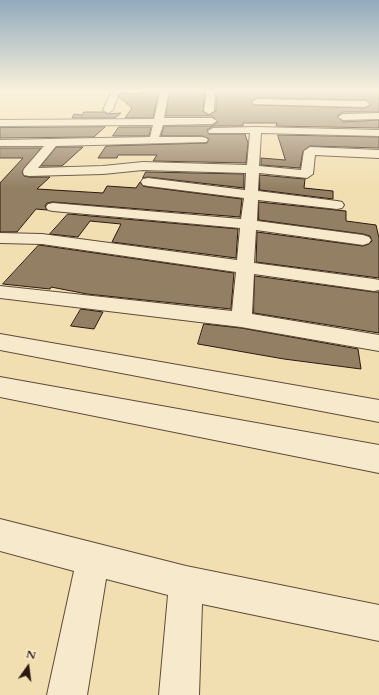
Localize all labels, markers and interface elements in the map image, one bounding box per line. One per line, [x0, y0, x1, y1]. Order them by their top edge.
text: N [25, 646, 37, 663]
north arrow [8, 647, 48, 687]

